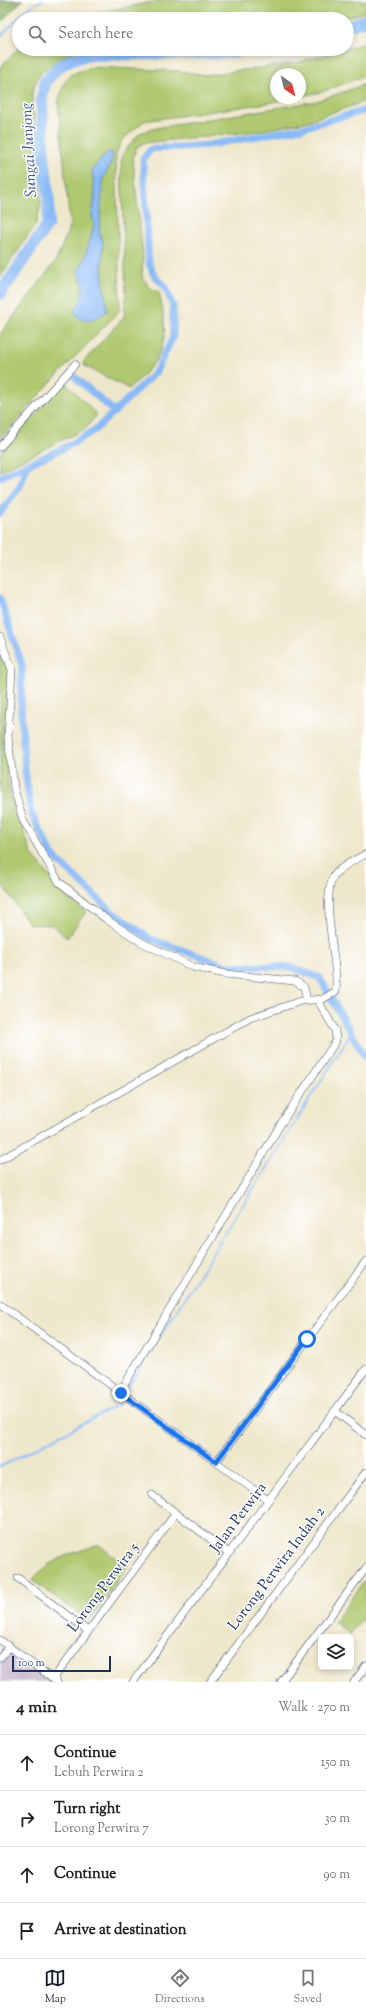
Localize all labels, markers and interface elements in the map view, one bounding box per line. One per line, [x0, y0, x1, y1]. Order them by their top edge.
search box [12, 12, 354, 56]
icon: search [26, 23, 48, 45]
text: Search here [58, 24, 133, 45]
north arrow [270, 68, 306, 104]
water label: Sungai Junjong [16, 102, 44, 198]
route start [298, 1330, 316, 1348]
route end [112, 1384, 130, 1402]
street label: Jalan Perwira [205, 1479, 272, 1558]
street label: Lorong Perwira Indah 2 [223, 1503, 331, 1635]
street label: Lorong Perwira 5 [63, 1539, 145, 1637]
map controls [318, 1634, 354, 1670]
button: layers [318, 1634, 354, 1670]
scale bar [12, 1654, 111, 1673]
text: 100 m [18, 1655, 45, 1671]
text: 4 min [16, 1696, 57, 1720]
text: Walk · 270 m [278, 1699, 350, 1717]
text: Continue [54, 1743, 116, 1764]
icon: ahead [16, 1752, 38, 1774]
text: 150 m [321, 1754, 350, 1772]
text: Lebuh Perwira 2 [54, 1764, 144, 1782]
text: Turn right [54, 1799, 120, 1820]
icon: right [16, 1808, 38, 1830]
text: 30 m [324, 1810, 350, 1828]
text: Lorong Perwira 7 [54, 1820, 149, 1838]
icon: ahead [16, 1864, 38, 1886]
text: Continue [54, 1864, 116, 1885]
text: 90 m [323, 1866, 350, 1884]
icon: arrive [16, 1920, 38, 1942]
text: Arrive at destination [54, 1920, 187, 1941]
tab: Map [44, 1967, 66, 2007]
tab: Directions [155, 1967, 205, 2007]
tab: Saved [293, 1967, 322, 2007]

